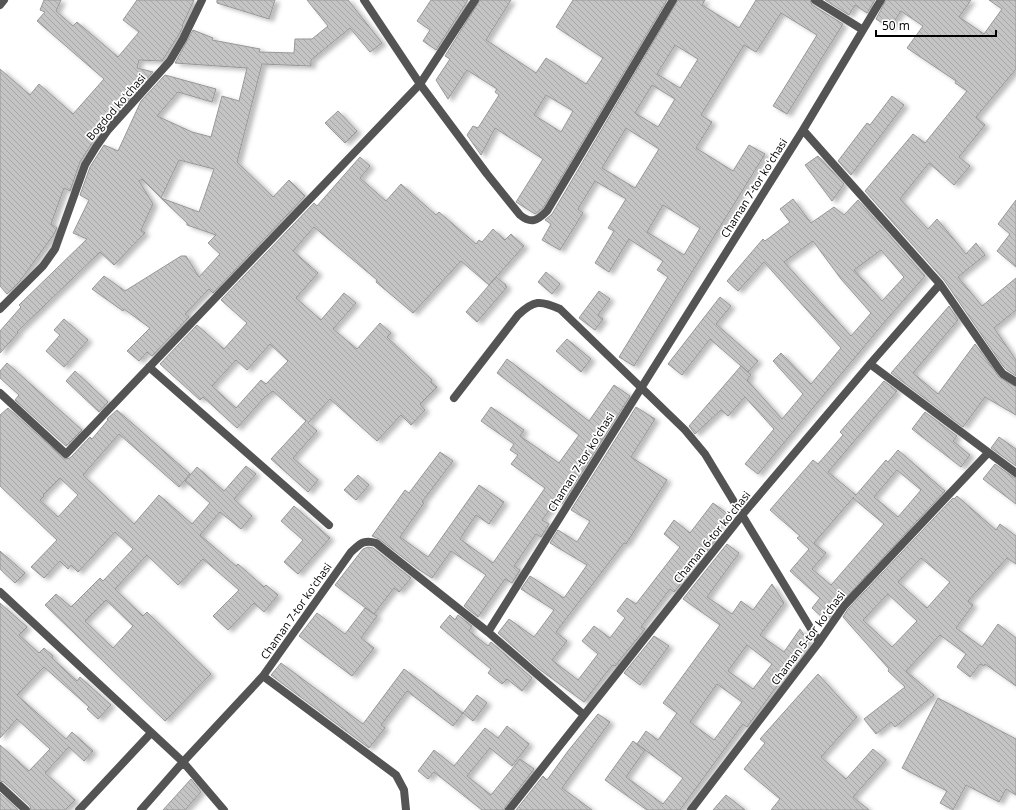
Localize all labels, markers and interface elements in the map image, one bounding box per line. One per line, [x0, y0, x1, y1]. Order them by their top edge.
scale bar [876, 12, 996, 38]
text: 50 m [882, 17, 910, 34]
street label: Bogdod koʻchasi [83, 70, 149, 143]
street label: Chaman 7-tor koʻchasi [717, 135, 790, 240]
street label: Chaman 7-tor koʻchasi [544, 409, 617, 514]
street label: Chaman 6-tor koʻchasi [670, 488, 753, 586]
street label: Chaman 7-tor koʻchasi [257, 560, 335, 662]
street label: Chaman 5-tor koʻchasi [767, 588, 848, 688]

